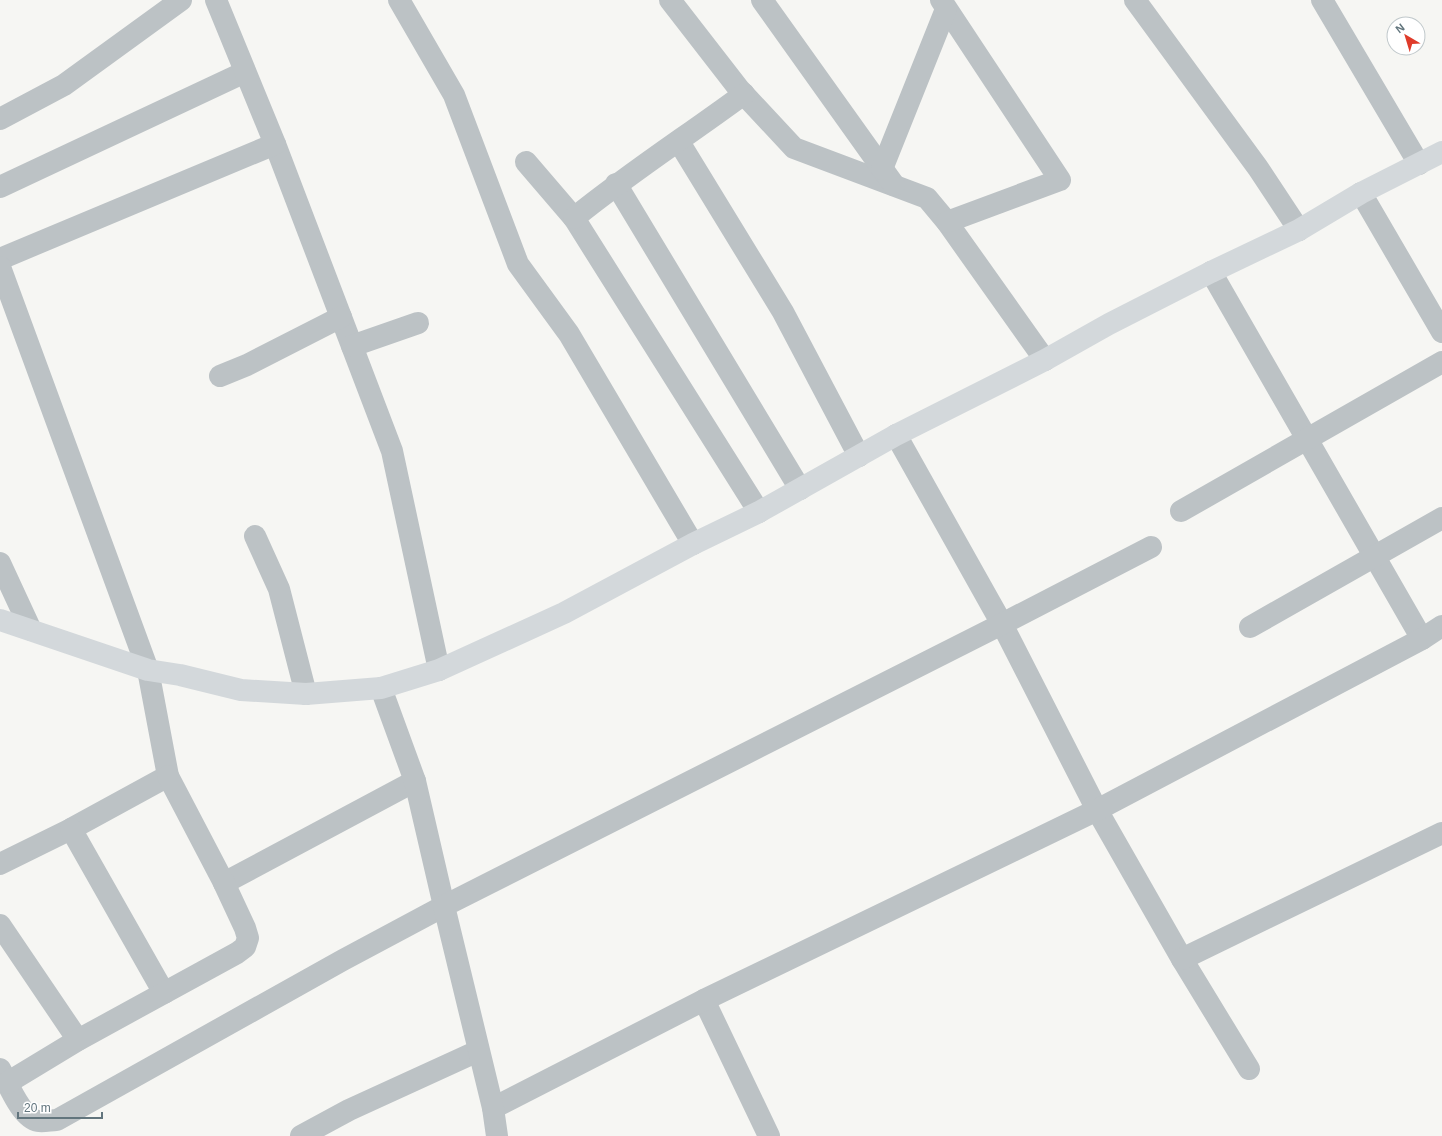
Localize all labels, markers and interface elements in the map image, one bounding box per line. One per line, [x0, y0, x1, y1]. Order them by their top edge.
north arrow [1386, 16, 1426, 56]
text: N [1393, 21, 1407, 35]
scale bar [18, 1094, 102, 1120]
text: 20 m [24, 1101, 51, 1115]

